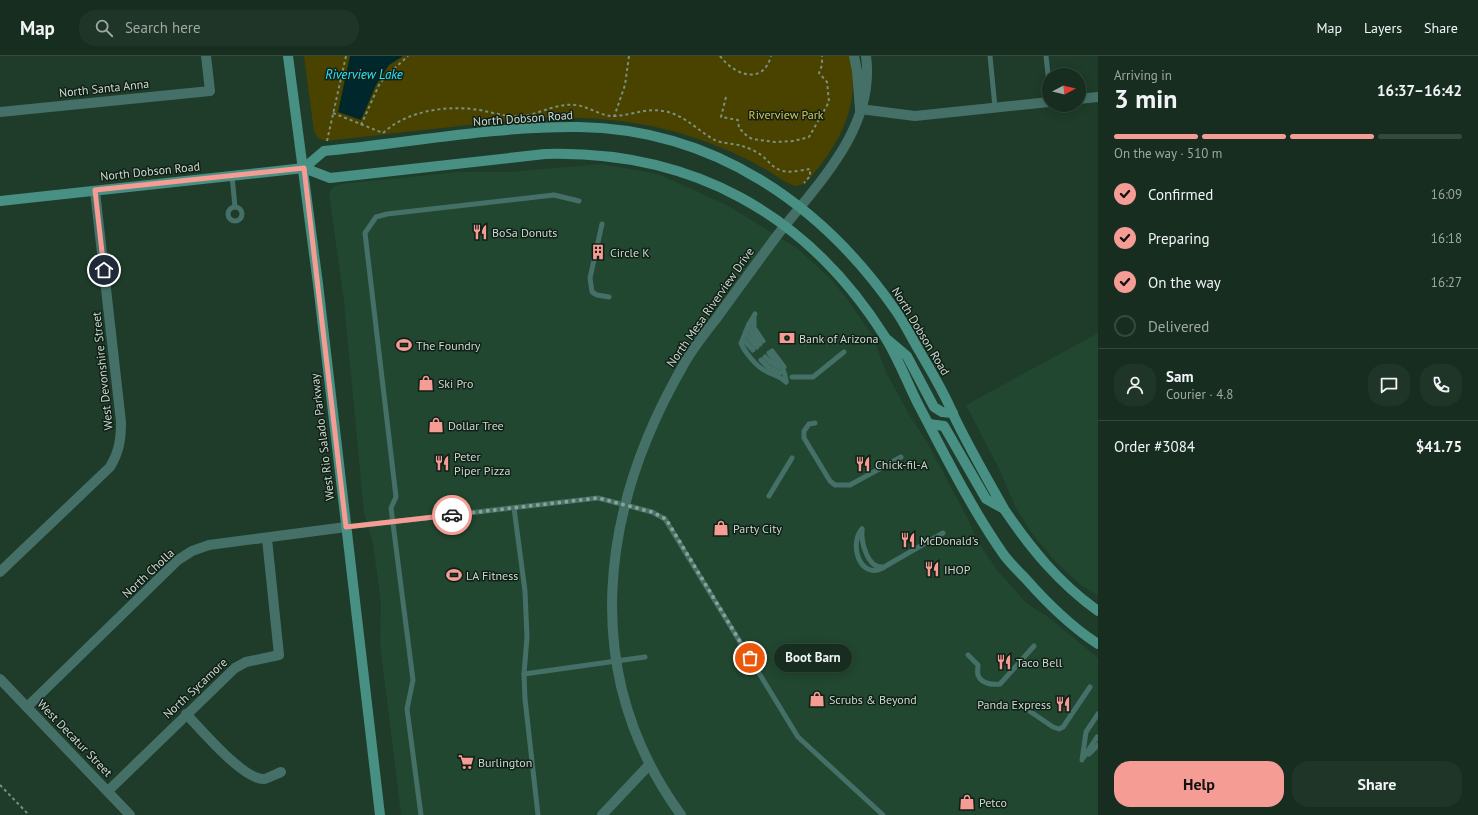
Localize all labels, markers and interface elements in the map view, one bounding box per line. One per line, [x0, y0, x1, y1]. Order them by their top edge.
search box [79, 10, 359, 46]
text: Map [20, 16, 55, 40]
icon: search [93, 17, 115, 39]
text: Search here [125, 18, 201, 37]
text: Map [1316, 19, 1342, 37]
text: Layers [1364, 19, 1402, 37]
text: Share [1424, 19, 1458, 37]
water label: Riverview Lake [325, 66, 403, 83]
text: Arriving in [1114, 67, 1172, 84]
north arrow [1042, 68, 1086, 112]
map controls [1042, 68, 1086, 112]
street label: North Santa Anna [58, 76, 150, 100]
text: 16:37–16:42 [1377, 81, 1462, 100]
text: 3 min [1114, 82, 1177, 115]
street label: North Dobson Road [472, 107, 574, 129]
park label: Riverview Park [749, 107, 824, 122]
text: On the way · 510 m [1114, 145, 1222, 162]
street label: North Dobson Road [99, 158, 201, 184]
icon: check [1114, 183, 1136, 205]
text: Confirmed [1148, 185, 1213, 204]
text: 16:09 [1431, 186, 1462, 203]
restaurant icon: BoSa Donuts [471, 223, 489, 241]
place label: BoSa Donuts [492, 225, 557, 240]
icon: check [1114, 227, 1136, 249]
text: Preparing [1148, 229, 1210, 248]
text: 16:18 [1431, 230, 1462, 247]
building icon: Circle K [589, 243, 607, 261]
street label: North Mesa Riverview Drive [663, 244, 757, 370]
place label: Circle K [610, 245, 650, 260]
pin [87, 253, 121, 287]
icon: home [93, 259, 115, 281]
icon: check [1114, 271, 1136, 293]
text: On the way [1148, 273, 1221, 292]
text: 16:27 [1431, 274, 1462, 291]
street label: North Dobson Road [889, 284, 953, 378]
street label: West Devonshire Street [88, 311, 116, 431]
text: Delivered [1148, 317, 1209, 336]
bank icon: Bank of Arizona [778, 329, 796, 347]
place label: Bank of Arizona [799, 331, 879, 346]
sports icon: The Foundry [395, 336, 413, 354]
place label: The Foundry [416, 338, 481, 353]
button: person [1114, 364, 1156, 406]
button: chat [1368, 364, 1410, 406]
button: phone [1420, 364, 1462, 406]
text: Sam [1166, 367, 1193, 386]
street label: West Rio Salado Parkway [307, 372, 337, 502]
shop icon: Ski Pro [417, 374, 435, 392]
place label: Ski Pro [438, 376, 473, 391]
text: Courier · 4.8 [1166, 386, 1233, 403]
shop icon: Dollar Tree [427, 416, 445, 434]
place label: Dollar Tree [448, 418, 504, 433]
text: Order #3084 [1114, 437, 1195, 456]
text: $41.75 [1416, 437, 1462, 456]
place label: Peter Piper Pizza [454, 449, 510, 478]
restaurant icon: Peter Piper Pizza [433, 454, 451, 472]
restaurant icon: Chick-fil-A [854, 455, 872, 473]
place label: Chick-fil-A [875, 457, 928, 472]
courier [432, 495, 472, 535]
icon: car [441, 504, 463, 526]
shop icon: Party City [712, 519, 730, 537]
place label: Party City [733, 521, 782, 536]
restaurant icon: McDonald's [899, 531, 917, 549]
place label: McDonald's [920, 533, 979, 548]
street label: North Cholla [119, 545, 177, 601]
restaurant icon: IHOP [923, 560, 941, 578]
place label: IHOP [944, 562, 971, 577]
sports icon: LA Fitness [445, 566, 463, 584]
place label: LA Fitness [466, 568, 518, 583]
pin [733, 641, 767, 675]
callout: Boot Barn [774, 644, 852, 672]
icon: bag [739, 647, 761, 669]
text: Boot Barn [785, 649, 841, 666]
restaurant icon: Taco Bell [995, 653, 1013, 671]
street label: North Sycamore [160, 654, 230, 722]
place label: Taco Bell [1016, 655, 1063, 670]
shop icon: Scrubs & Beyond [808, 690, 826, 708]
place label: Scrubs & Beyond [829, 692, 917, 707]
restaurant icon: Panda Express [1054, 695, 1072, 713]
street label: West Decatur Street [34, 696, 116, 780]
place label: Panda Express [977, 697, 1051, 712]
supermarket icon: Burlington [457, 753, 475, 771]
place label: Burlington [478, 755, 532, 770]
button: Help [1114, 761, 1284, 807]
button: Share [1292, 761, 1462, 807]
shop icon: Petco [958, 793, 976, 811]
place label: Petco [979, 795, 1007, 810]

